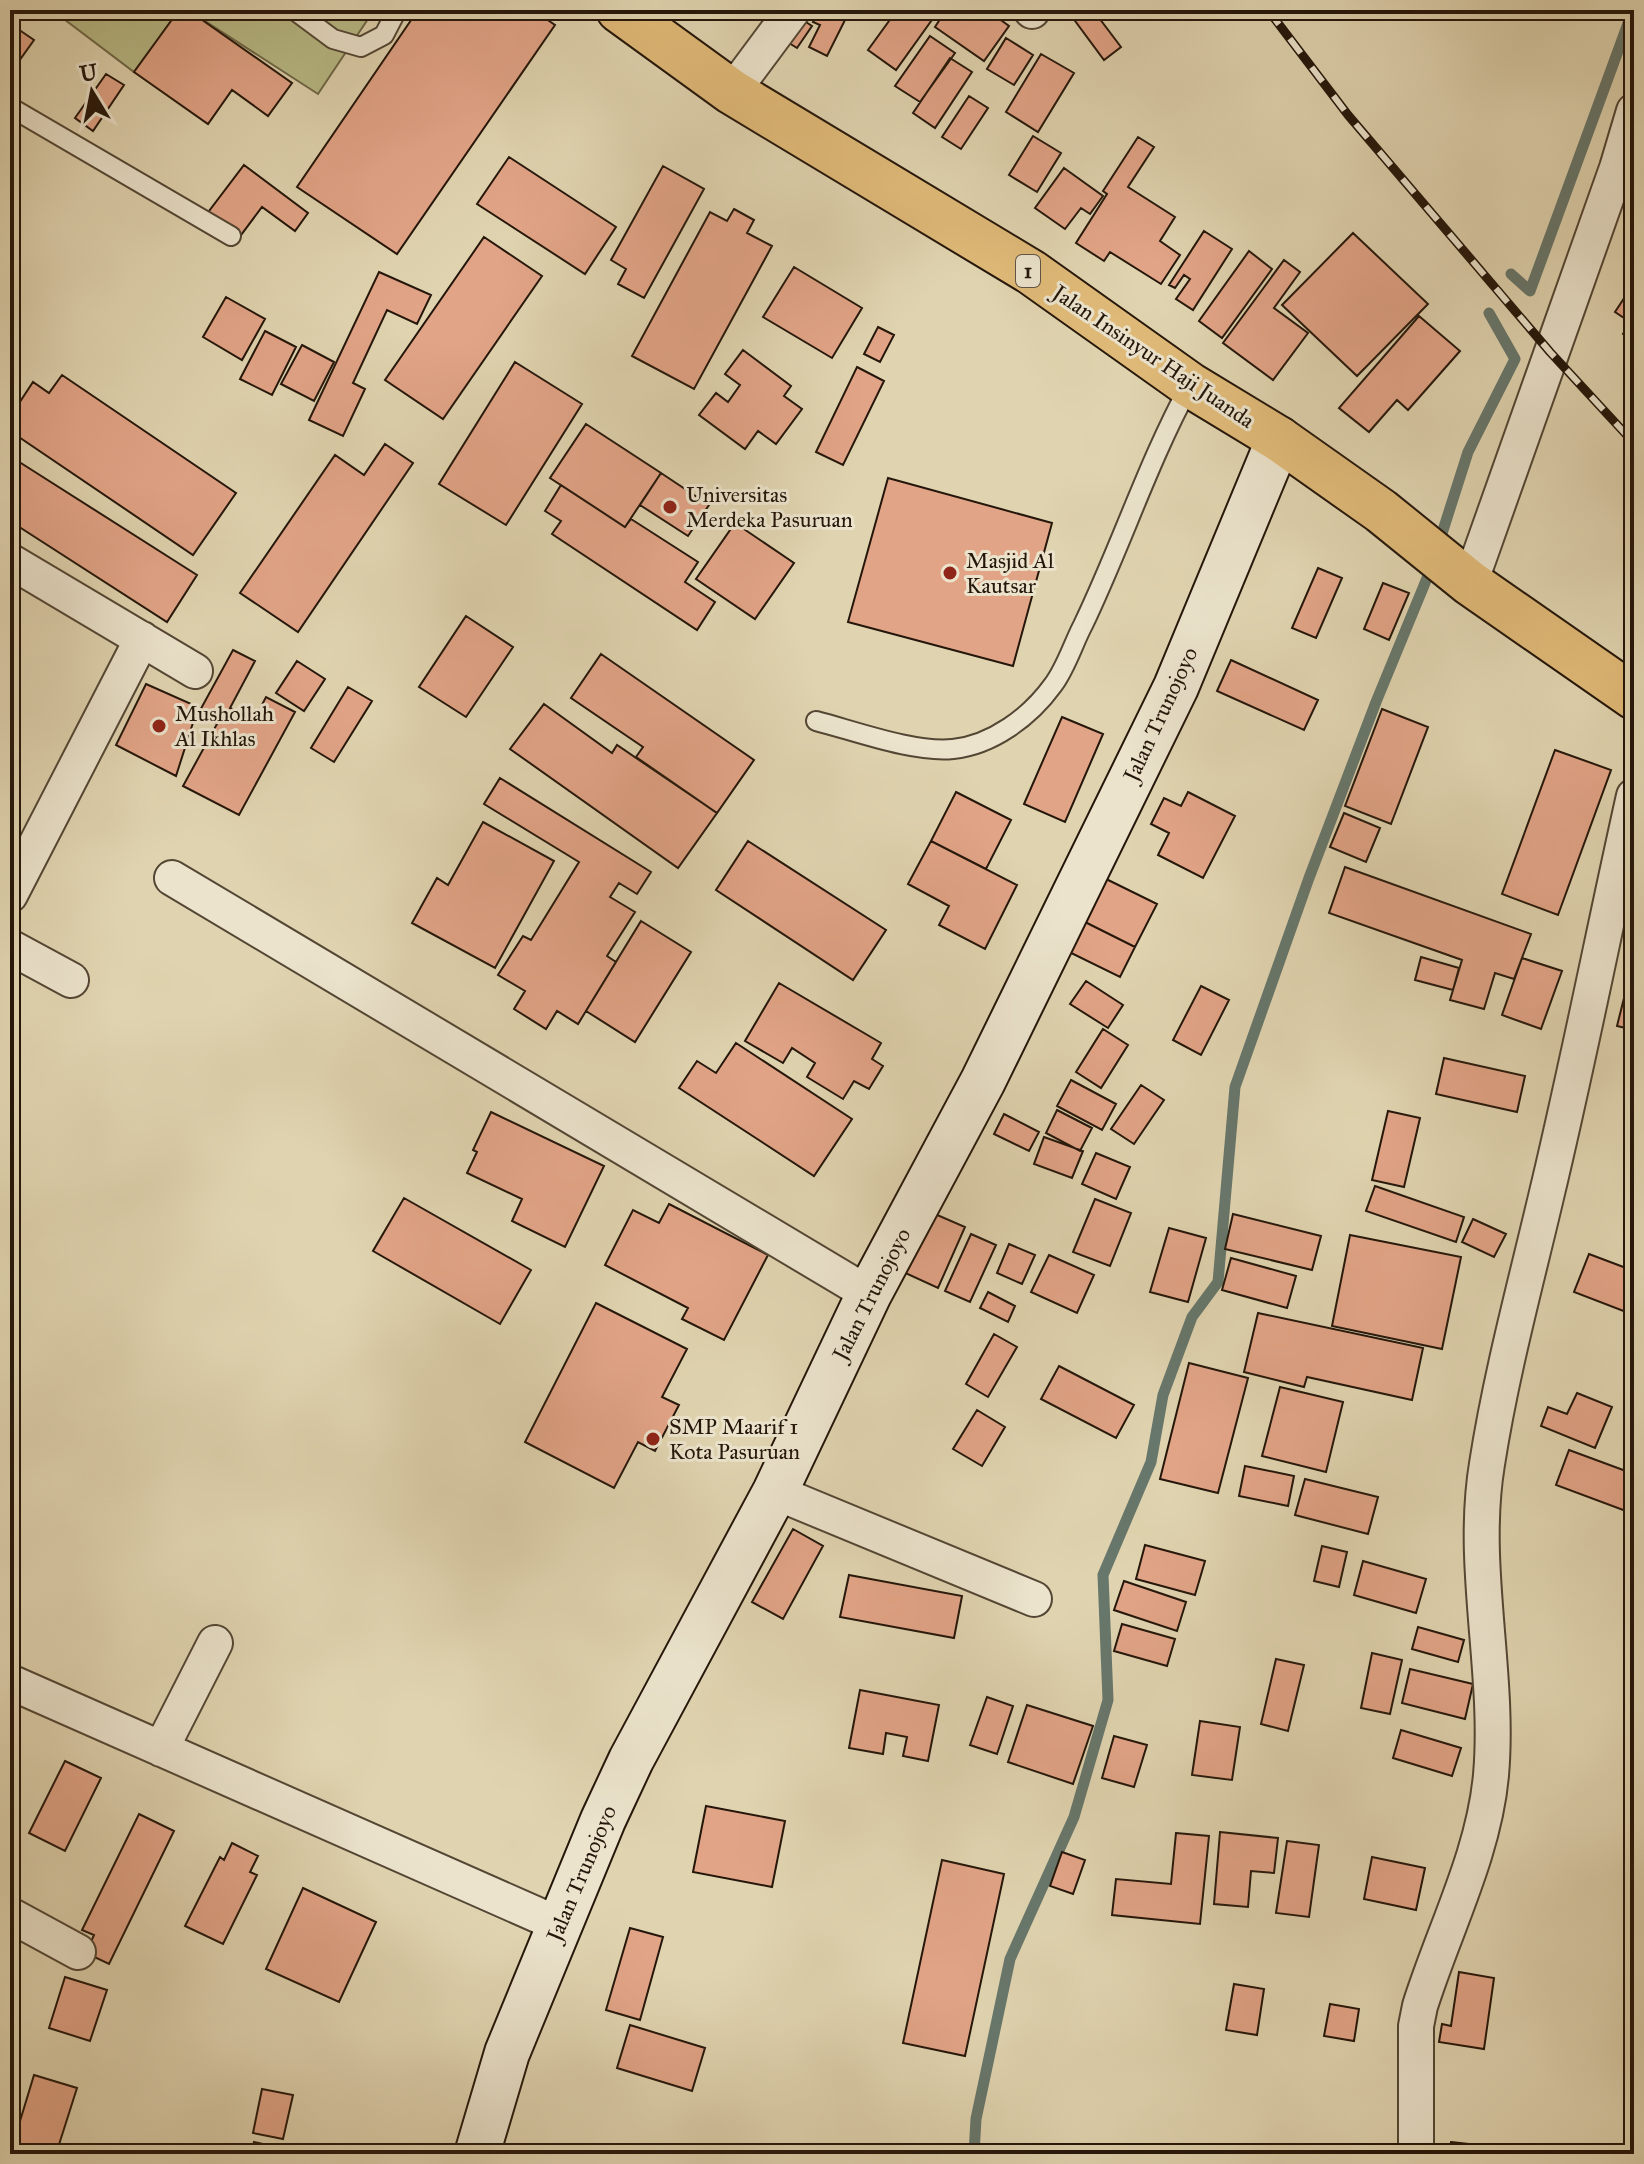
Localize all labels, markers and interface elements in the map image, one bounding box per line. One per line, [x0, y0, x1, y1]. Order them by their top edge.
north arrow [52, 52, 132, 132]
text: U [78, 58, 100, 88]
road number: 1 [1016, 255, 1040, 287]
street label: Jalan Insinyur Haji Juanda [1046, 278, 1260, 434]
place label: Universitas Merdeka Pasuruan [686, 481, 853, 533]
marker: Universitas Merdeka Pasuruan [661, 498, 679, 516]
place label: Masjid Al Kautsar [966, 547, 1054, 599]
marker: Masjid Al Kautsar [941, 564, 959, 582]
street label: Jalan Trunojoyo [1117, 643, 1203, 788]
place label: Mushollah Al Ikhlas [174, 700, 274, 752]
marker: Mushollah Al Ikhlas [150, 717, 168, 735]
street label: Jalan Trunojoyo [826, 1223, 916, 1367]
place label: SMP Maarif 1 Kota Pasuruan [669, 1413, 800, 1465]
marker: SMP Maarif 1 Kota Pasuruan [644, 1430, 662, 1448]
street label: Jalan Trunojoyo [540, 1801, 622, 1947]

